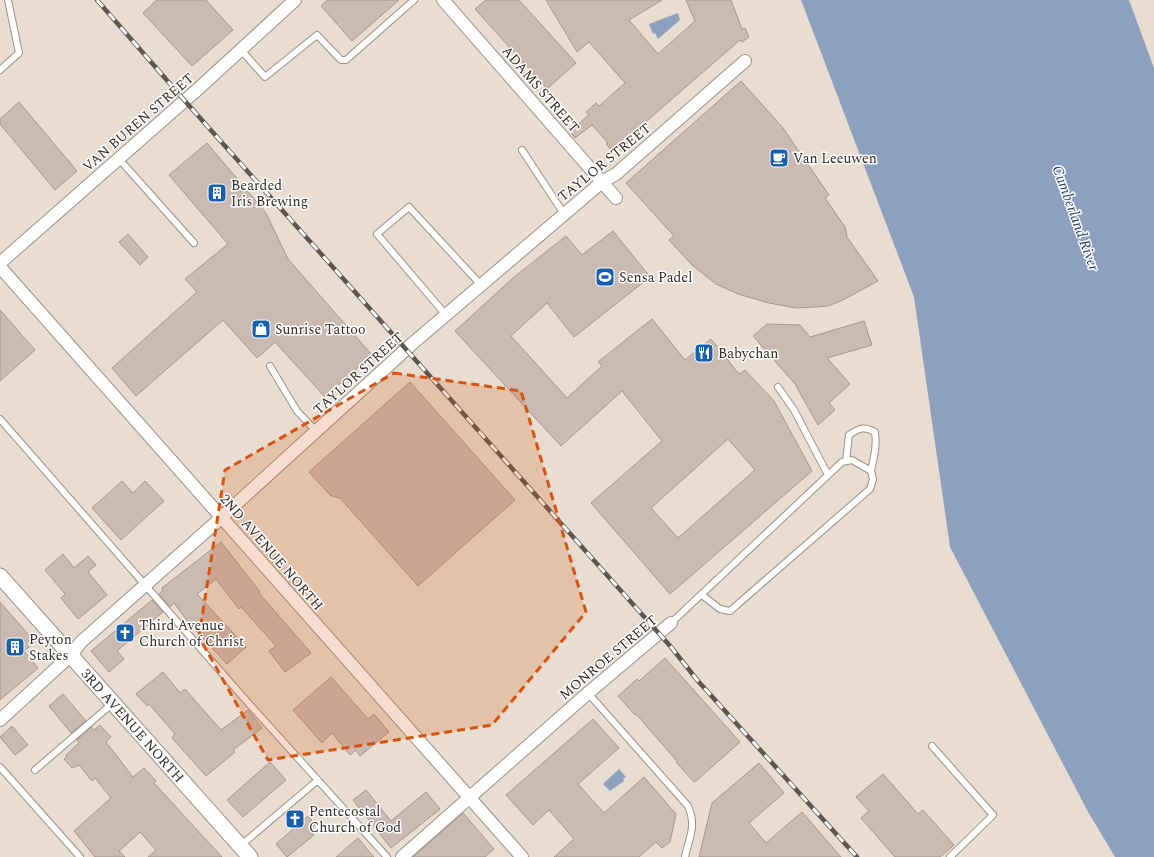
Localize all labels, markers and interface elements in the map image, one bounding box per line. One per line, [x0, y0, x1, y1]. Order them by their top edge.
street label: ADAMS STREET [497, 41, 585, 138]
street label: VAN BUREN STREET [78, 68, 199, 177]
street label: TAYLOR STREET [553, 118, 656, 207]
cafe icon: Van Leeuwen [768, 147, 790, 169]
place label: Van Leeuwen [793, 148, 877, 169]
water label: Cumberland River [1046, 162, 1106, 275]
place label: Bearded Iris Brewing [231, 175, 308, 212]
building icon: Bearded Iris Brewing [206, 182, 228, 204]
sports icon: Sensa Padel [594, 266, 616, 288]
place label: Sensa Padel [619, 267, 692, 288]
shop icon: Sunrise Tattoo [250, 318, 272, 340]
place label: Sunrise Tattoo [275, 319, 366, 340]
street label: TAYLOR STREET [309, 327, 408, 420]
restaurant icon: Babychan [693, 342, 715, 364]
place label: Babychan [718, 343, 778, 364]
street label: 2ND AVENUE NORTH [215, 489, 328, 615]
street label: MONROE STREET [555, 610, 662, 705]
place label: Third Avenue Church of Christ [139, 615, 244, 652]
church icon: Third Avenue Church of Christ [114, 622, 136, 644]
place label: Peyton Stakes [29, 629, 72, 666]
building icon: Peyton Stakes [4, 636, 26, 658]
street label: 3RD AVENUE NORTH [76, 664, 189, 788]
place label: Pentecostal Church of God [309, 801, 401, 838]
church icon: Pentecostal Church of God [284, 808, 306, 830]

